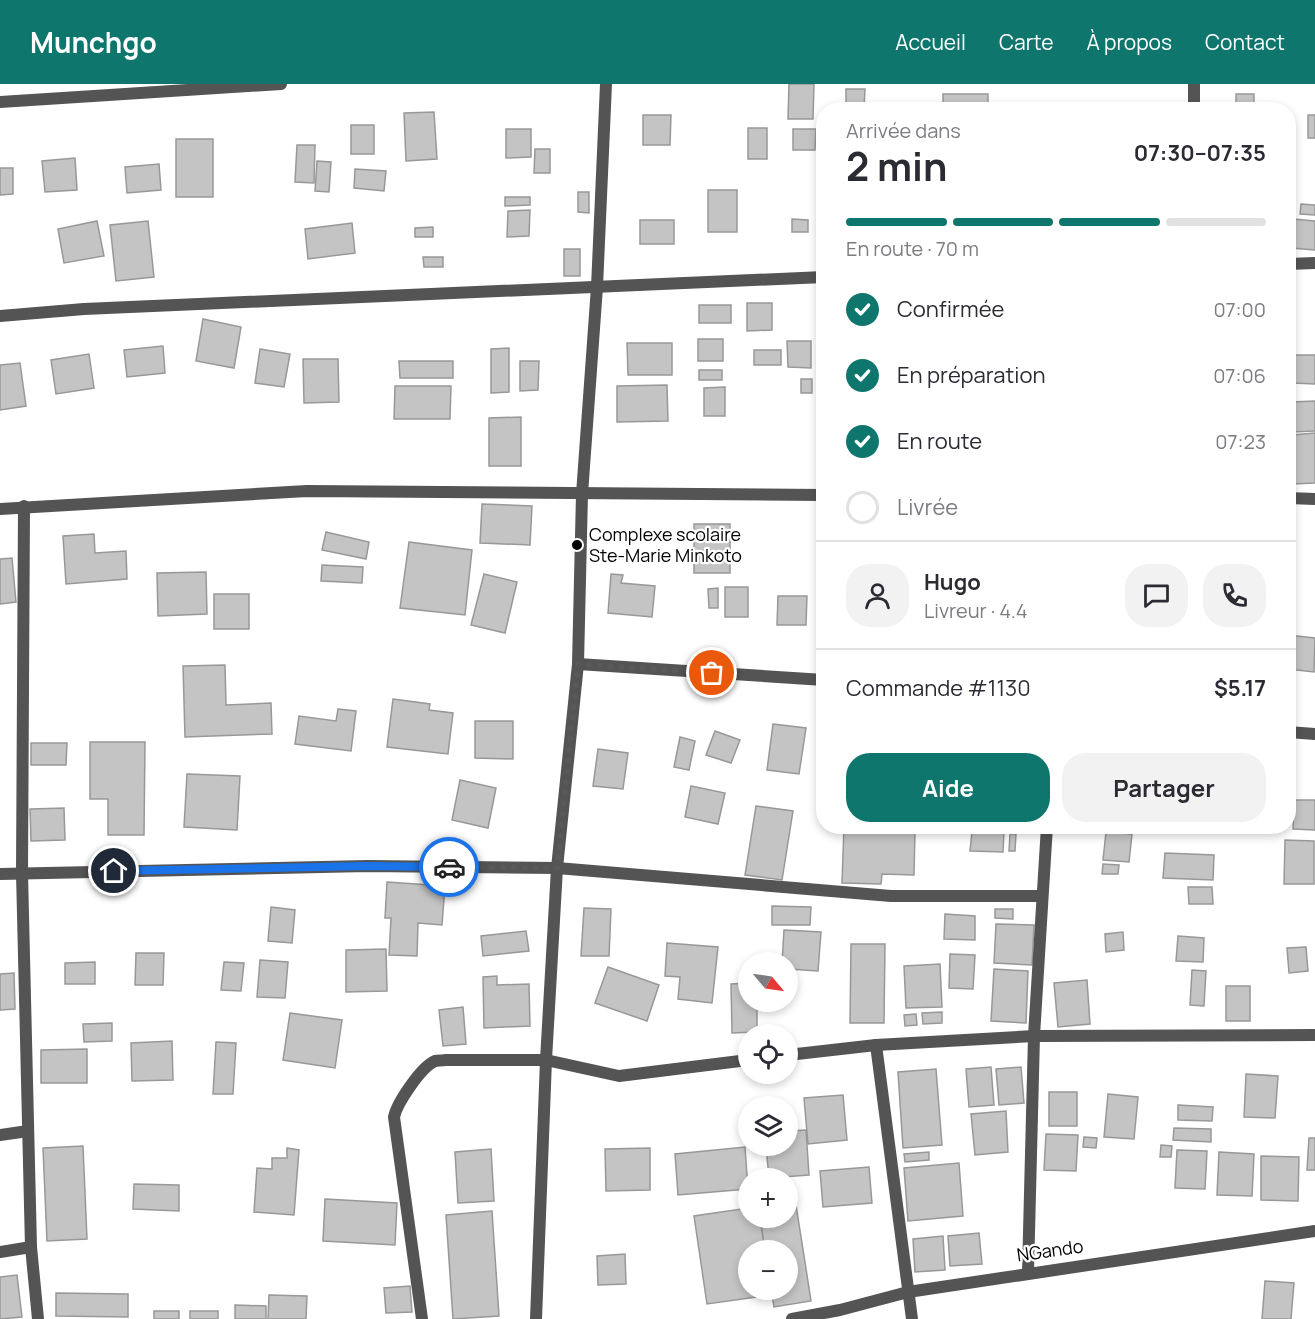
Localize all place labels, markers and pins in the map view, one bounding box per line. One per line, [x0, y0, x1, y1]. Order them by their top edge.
place label: Complexe scolaire Ste-Marie Minkoto [589, 522, 742, 567]
marker: Complexe scolaire Ste-Marie Minkoto [570, 538, 584, 552]
pin [686, 647, 737, 698]
pin [88, 845, 139, 896]

